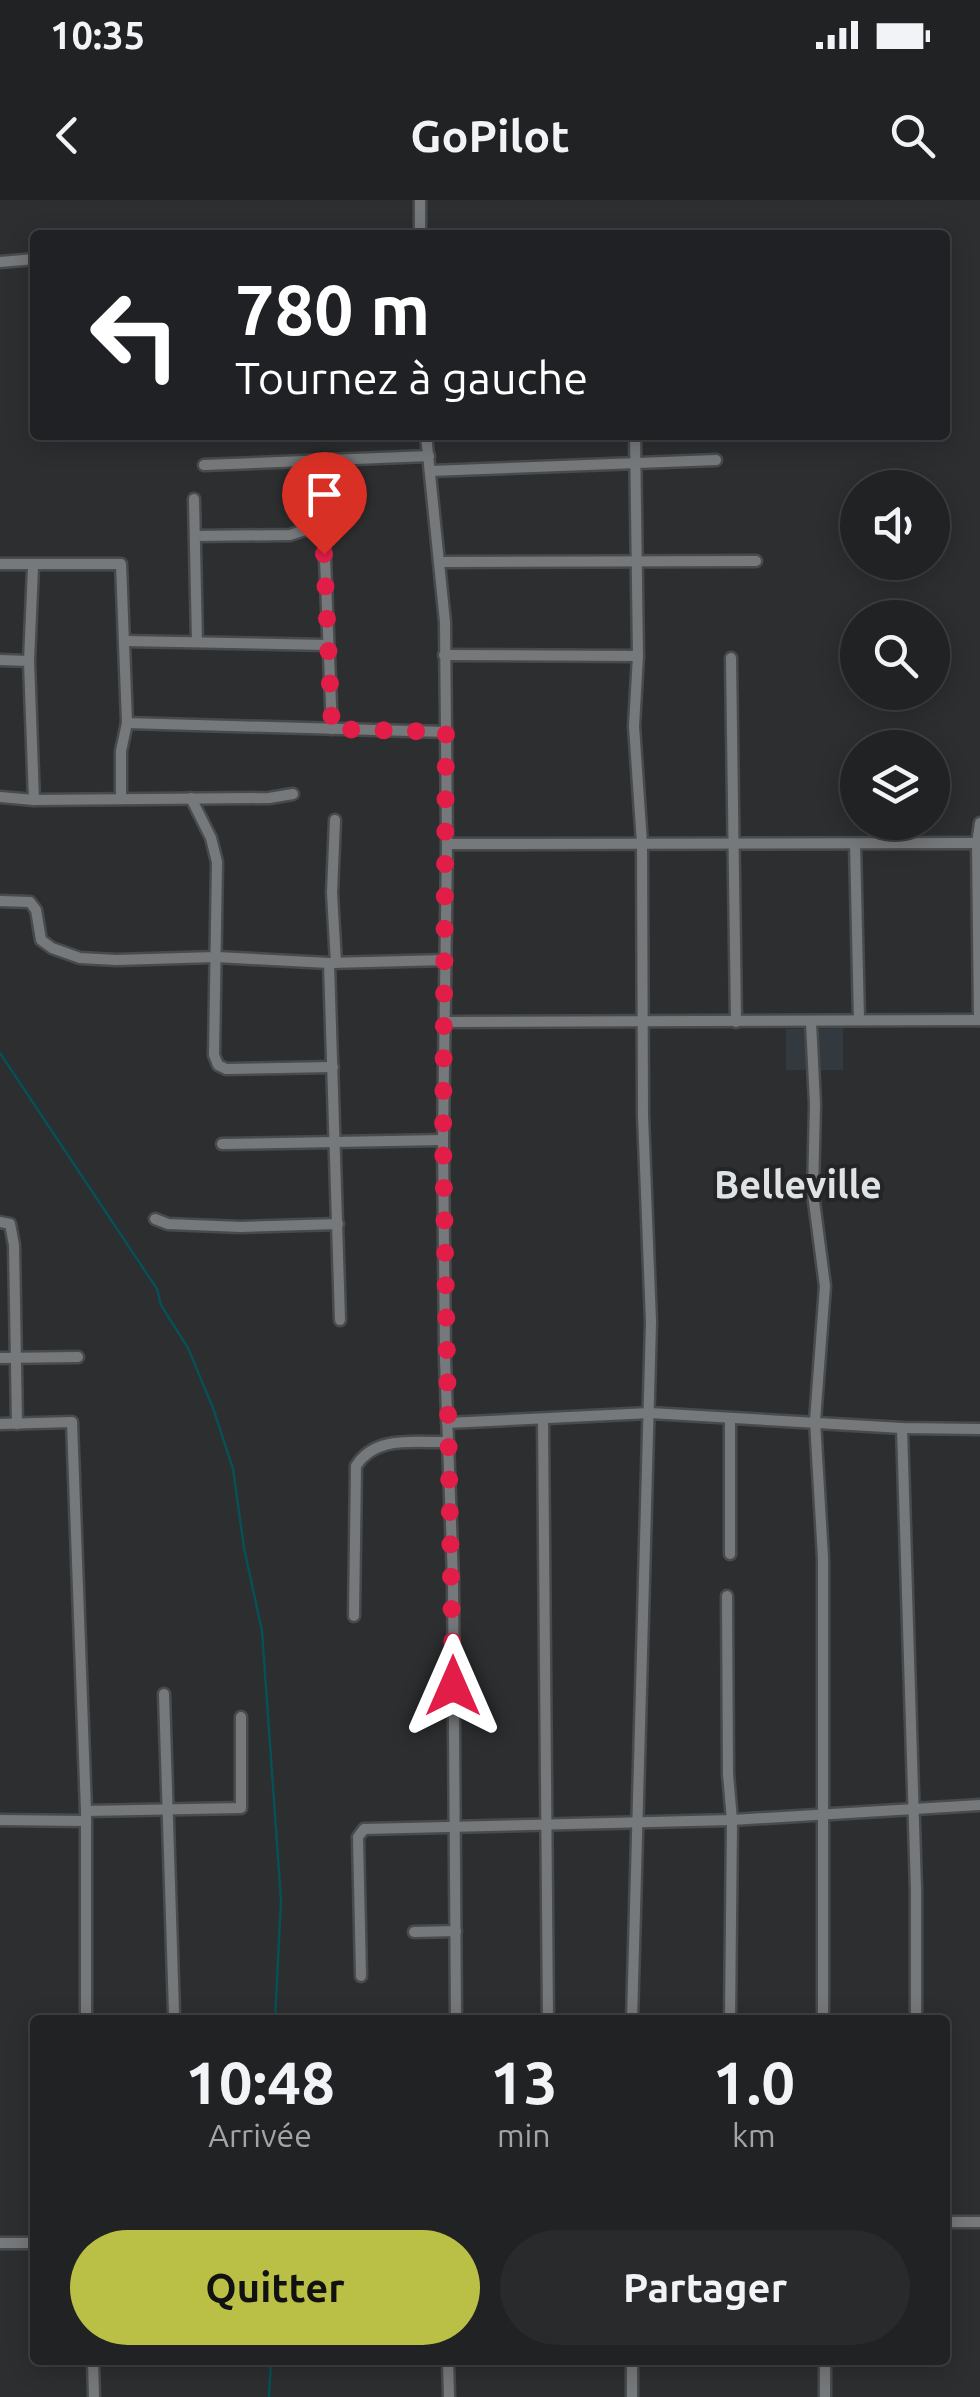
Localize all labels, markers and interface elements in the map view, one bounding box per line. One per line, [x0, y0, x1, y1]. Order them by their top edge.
text: 10:35 [50, 14, 145, 56]
icon: back [40, 108, 95, 163]
icon: search [885, 108, 940, 163]
text: GoPilot [410, 110, 570, 161]
icon: left [70, 270, 200, 400]
text: 780 m [235, 270, 430, 348]
text: Tournez à gauche [235, 352, 588, 403]
pin [282, 452, 367, 555]
icon: arrive [297, 467, 352, 522]
map controls [840, 470, 950, 840]
button: sound [840, 470, 950, 580]
button: search [840, 600, 950, 710]
button: layers [840, 730, 950, 840]
district label: Belleville [714, 1163, 882, 1205]
position arrow [401, 1634, 505, 1738]
text: 10:48 [185, 2048, 335, 2115]
text: 13 [490, 2048, 558, 2115]
text: 1.0 [713, 2048, 795, 2115]
text: Arrivée [208, 2117, 312, 2153]
text: min [497, 2117, 551, 2153]
text: km [732, 2117, 776, 2153]
button: Quitter [70, 2230, 480, 2345]
button: Partager [500, 2230, 910, 2345]

